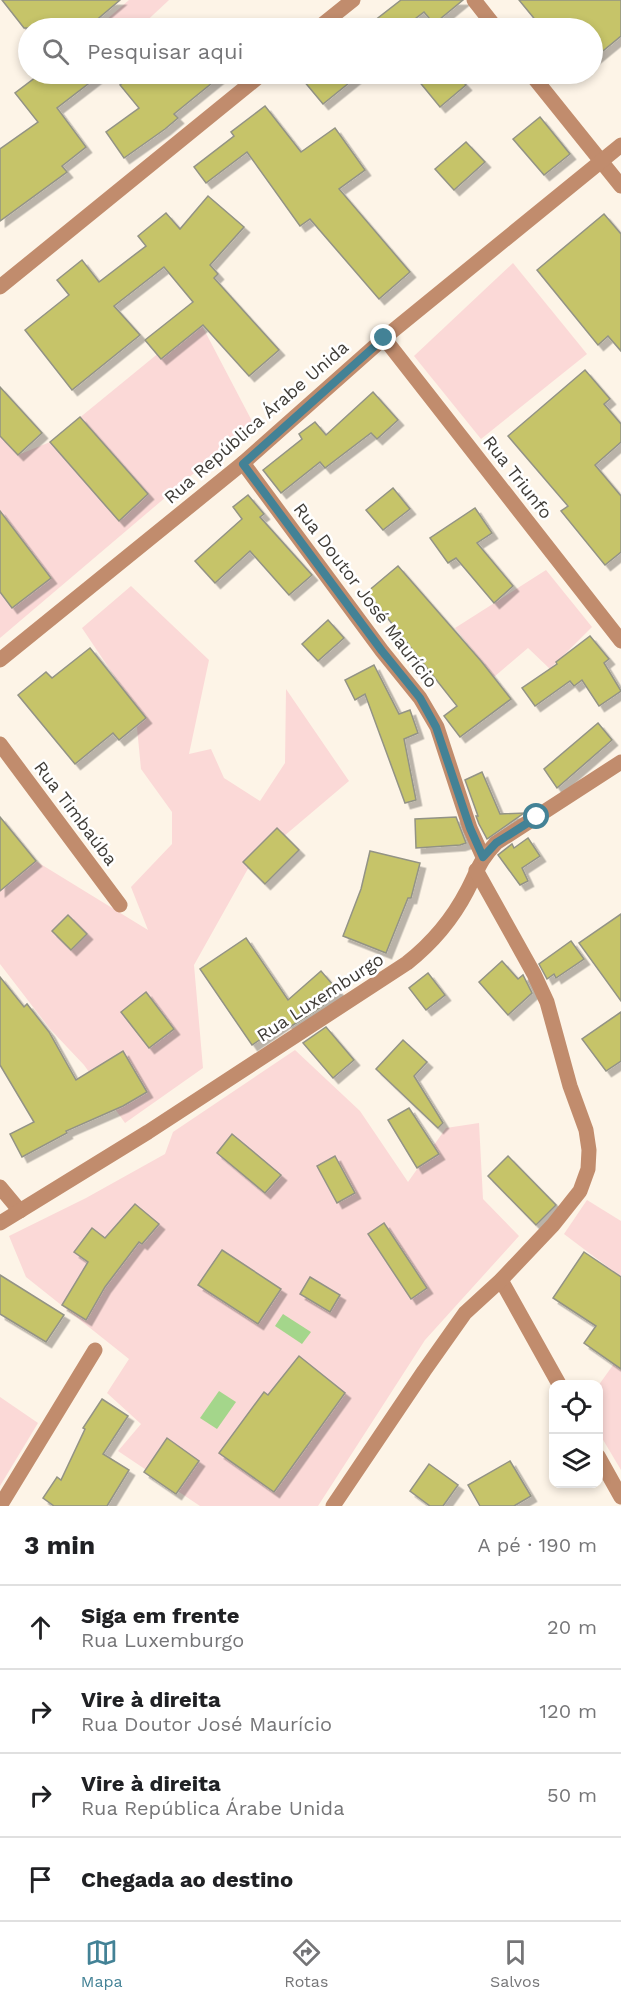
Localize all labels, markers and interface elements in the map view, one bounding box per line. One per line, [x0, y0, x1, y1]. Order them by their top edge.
search box [18, 18, 603, 84]
icon: search [39, 35, 72, 68]
text: Pesquisar aqui [87, 39, 243, 64]
route end [370, 324, 396, 350]
street label: Rua República Árabe Unida [160, 336, 352, 508]
street label: Rua Triunfo [479, 431, 557, 523]
street label: Rua Doutor José Maurício [290, 498, 442, 692]
street label: Rua Timbaúba [30, 757, 122, 869]
route start [523, 803, 549, 829]
street label: Rua Luxemburgo [253, 948, 387, 1046]
map controls [549, 1380, 603, 1488]
button: locate [549, 1380, 603, 1434]
button: layers [549, 1434, 603, 1488]
text: 3 min [24, 1530, 95, 1560]
text: A pé · 190 m [477, 1533, 597, 1557]
text: Siga em frente [81, 1603, 239, 1628]
icon: ahead [24, 1611, 57, 1644]
text: 20 m [547, 1615, 597, 1639]
text: Rua Luxemburgo [81, 1628, 244, 1652]
text: Vire à direita [81, 1687, 221, 1712]
icon: right [24, 1695, 57, 1728]
text: 120 m [539, 1699, 597, 1723]
text: Rua Doutor José Maurício [81, 1712, 332, 1736]
text: Vire à direita [81, 1771, 221, 1796]
icon: right [24, 1779, 57, 1812]
text: 50 m [547, 1783, 597, 1807]
text: Rua República Árabe Unida [81, 1796, 344, 1820]
icon: arrive [24, 1863, 57, 1896]
text: Chegada ao destino [81, 1867, 293, 1892]
tab: Mapa [81, 1936, 123, 1991]
tab: Rotas [284, 1936, 328, 1991]
tab: Salvos [490, 1936, 540, 1991]

